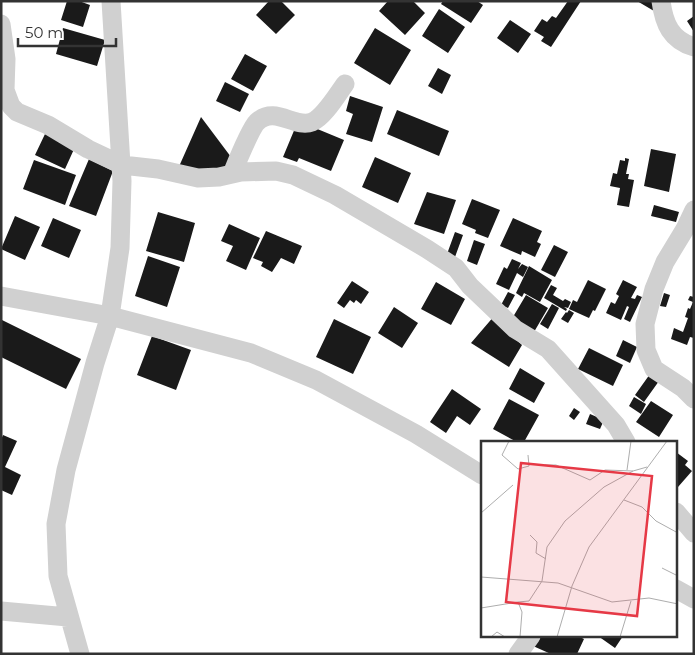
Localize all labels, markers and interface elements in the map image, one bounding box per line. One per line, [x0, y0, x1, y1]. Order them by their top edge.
scale bar [18, 15, 115, 47]
text: 50 m [25, 23, 63, 42]
inset map [481, 441, 678, 638]

